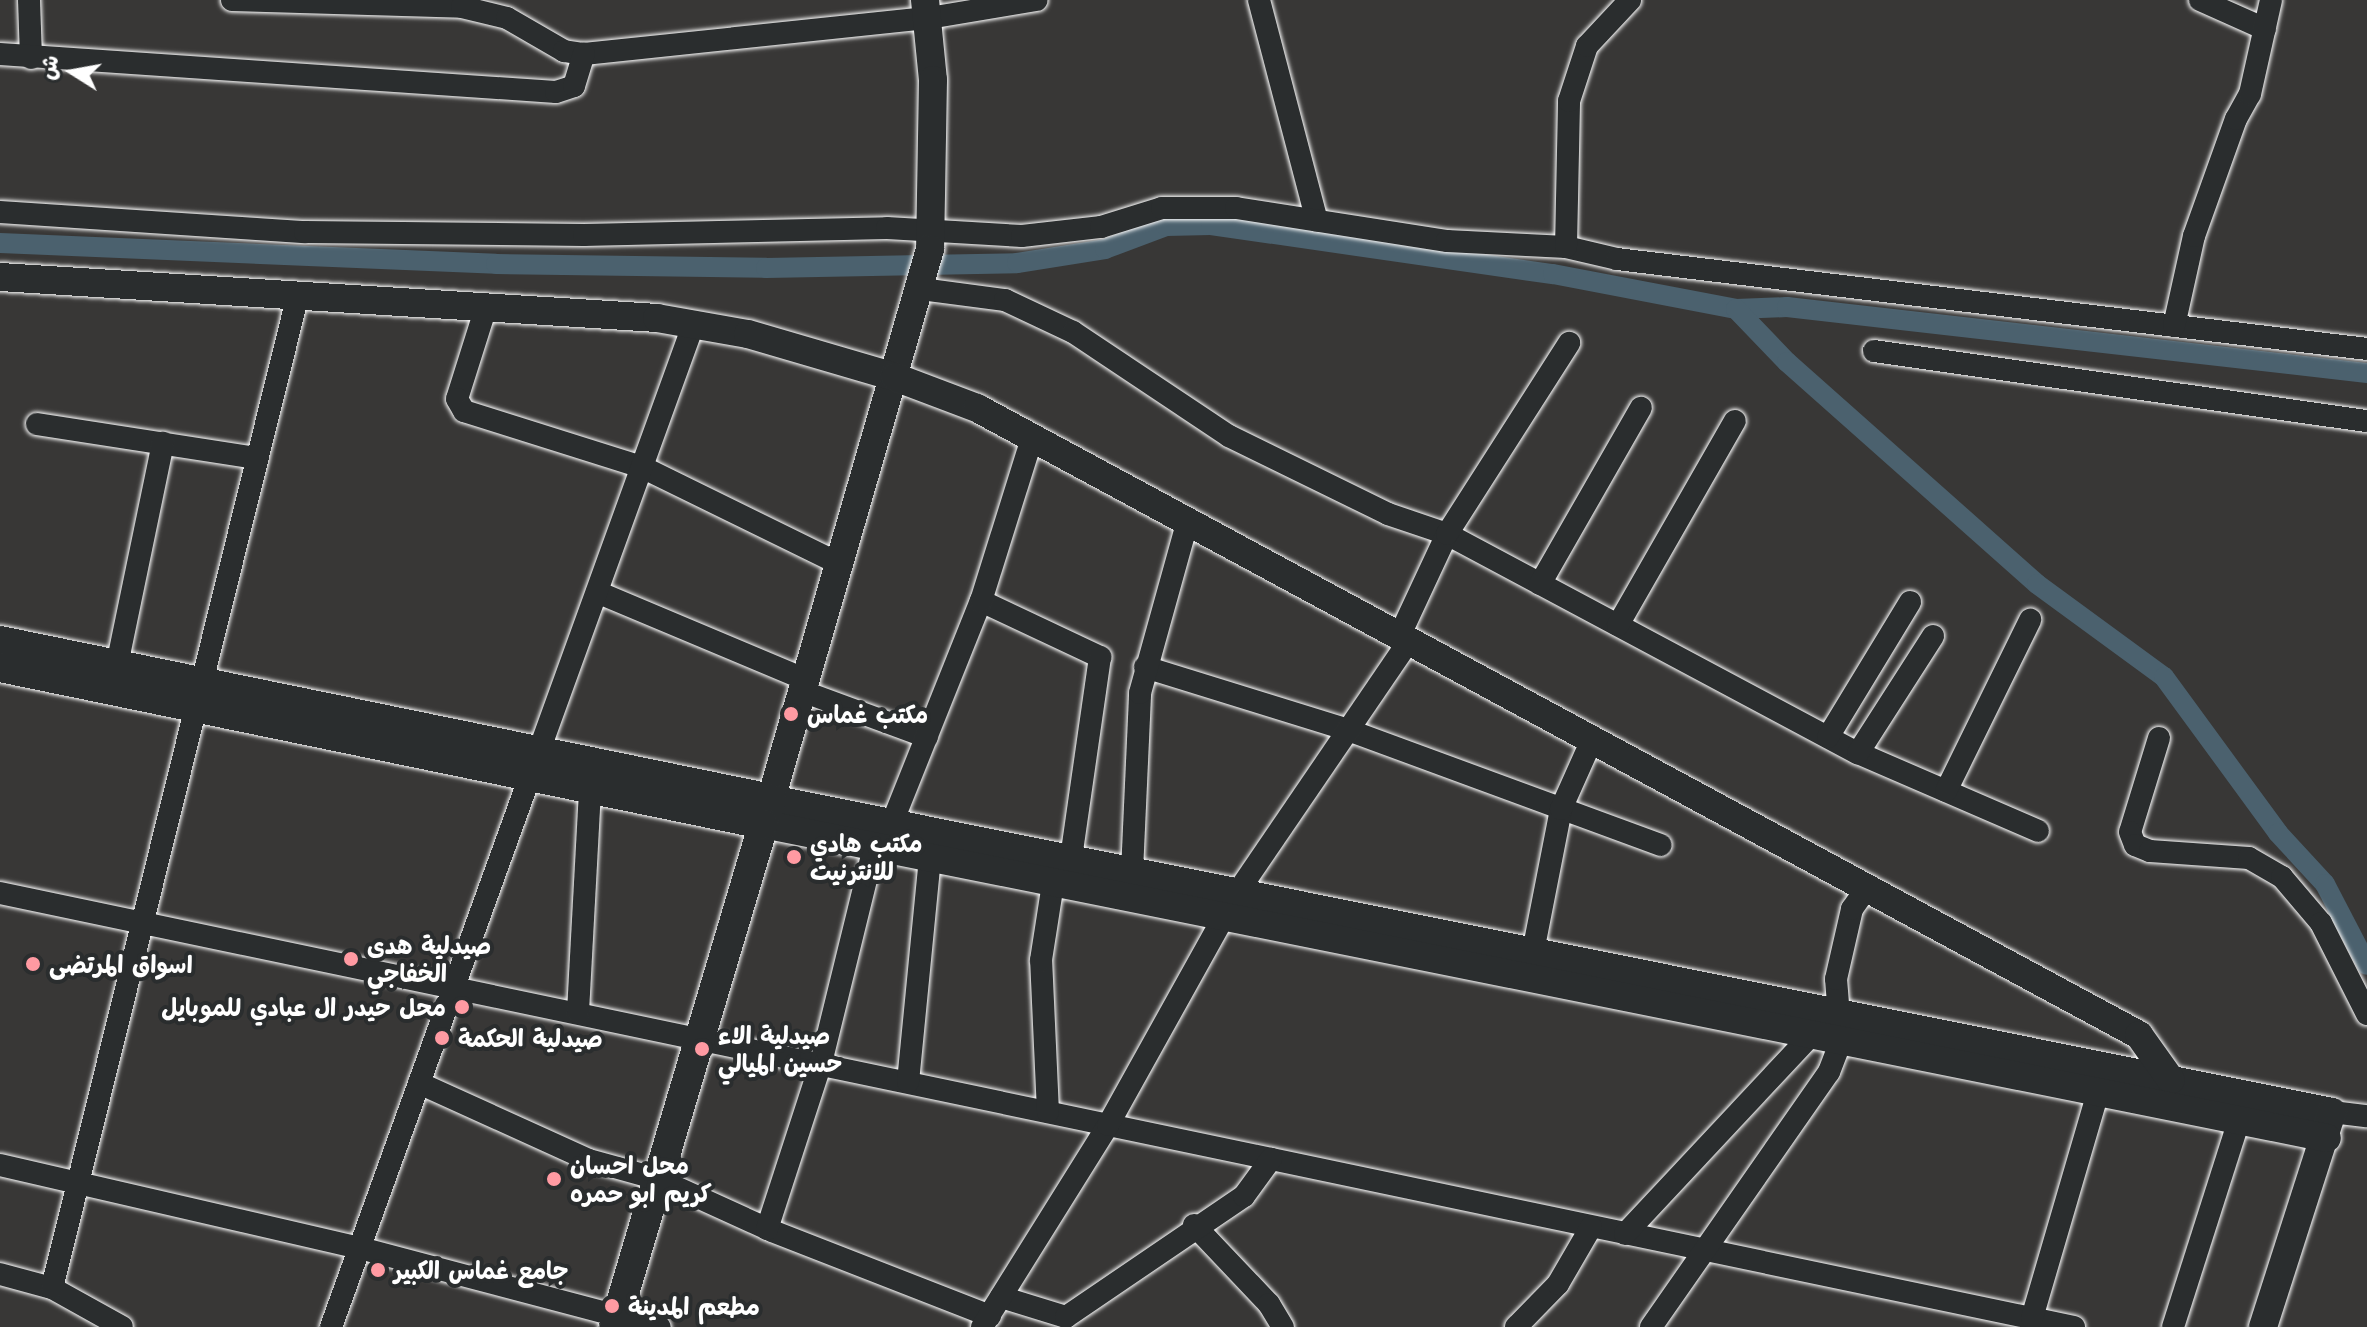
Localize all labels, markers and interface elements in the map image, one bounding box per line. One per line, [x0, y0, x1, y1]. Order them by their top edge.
north arrow [32, 32, 112, 112]
text: ش [31, 53, 64, 82]
place label: مكتب غماس [807, 700, 928, 728]
marker: مكتب غماس [782, 705, 800, 723]
place label: مكتب هادي للانترنيت [810, 829, 922, 885]
marker: مكتب هادي للانترنيت [785, 848, 803, 866]
place label: صيدلية هدى الخفاجي [367, 931, 491, 987]
place label: اسواق المرتضى [49, 950, 193, 978]
marker: صيدلية هدى الخفاجي [342, 950, 360, 968]
marker: اسواق المرتضى [24, 955, 42, 973]
place label: محل حيدر ال عبادي للموبايل [161, 993, 446, 1021]
marker: محل حيدر ال عبادي للموبايل [453, 998, 471, 1016]
place label: صيدلية الاء حسين الميالي [718, 1021, 842, 1077]
place label: صيدلية الحكمة [458, 1024, 603, 1052]
marker: صيدلية الحكمة [433, 1029, 451, 1047]
marker: صيدلية الاء حسين الميالي [693, 1040, 711, 1058]
place label: محل احسان كريم ابو حمره [570, 1151, 712, 1207]
marker: محل احسان كريم ابو حمره [545, 1170, 563, 1188]
place label: جامع غماس الكبير [394, 1256, 568, 1284]
marker: جامع غماس الكبير [369, 1261, 387, 1279]
place label: مطعم المدينة [628, 1292, 760, 1320]
marker: مطعم المدينة [603, 1297, 621, 1315]

